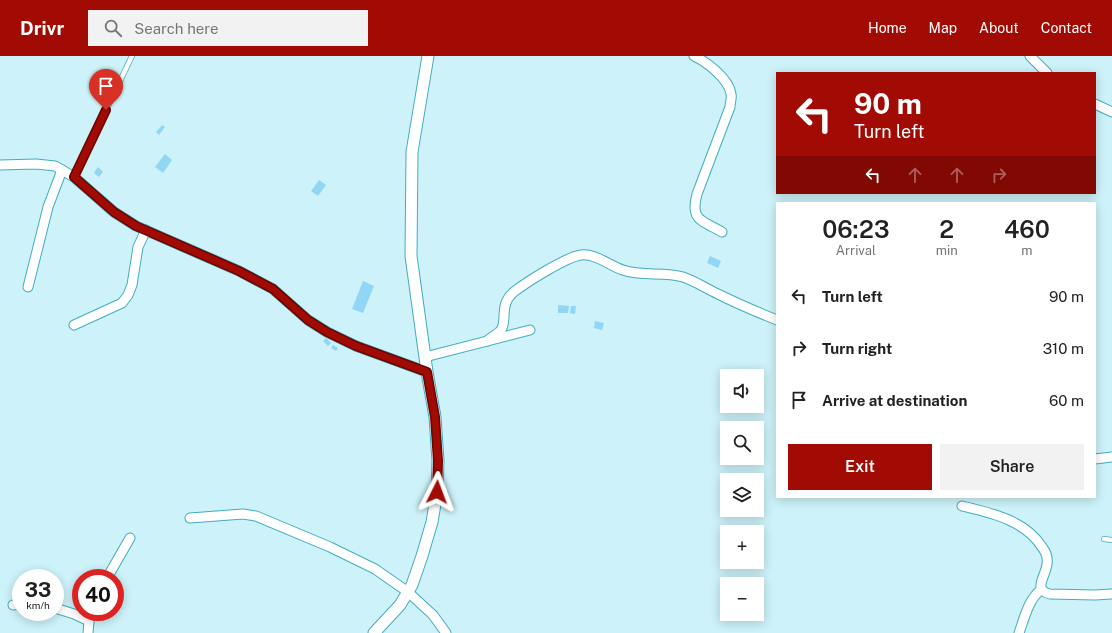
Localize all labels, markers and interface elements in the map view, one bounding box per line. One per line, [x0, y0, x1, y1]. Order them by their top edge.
search box [88, 10, 368, 46]
text: Drivr [20, 17, 64, 39]
icon: search [102, 17, 124, 39]
text: Search here [134, 20, 219, 37]
text: Home [868, 20, 907, 36]
text: Map [929, 20, 957, 36]
text: About [979, 20, 1019, 36]
text: Contact [1041, 20, 1092, 36]
pin [89, 69, 123, 110]
icon: arrive [95, 75, 117, 97]
text: 90 m [854, 87, 922, 120]
icon: left [788, 88, 840, 140]
text: Turn left [854, 121, 924, 142]
icon: left [862, 164, 884, 186]
icon: ahead [904, 164, 926, 186]
icon: ahead [946, 164, 968, 186]
icon: right [988, 164, 1010, 186]
text: 06:23 [822, 215, 889, 243]
text: 2 [939, 215, 954, 243]
text: 460 [1004, 215, 1050, 243]
text: Arrival [836, 243, 876, 258]
text: min [936, 243, 958, 258]
text: m [1021, 243, 1032, 258]
icon: left [788, 285, 810, 307]
text: Turn left [822, 288, 883, 305]
text: 90 m [1049, 288, 1084, 305]
icon: right [788, 337, 810, 359]
text: Turn right [822, 340, 892, 357]
text: 310 m [1043, 340, 1084, 357]
map controls [720, 369, 764, 621]
button: sound [720, 369, 764, 413]
icon: arrive [788, 389, 810, 411]
text: Arrive at destination [822, 392, 967, 409]
text: 60 m [1049, 392, 1084, 409]
button: search [720, 421, 764, 465]
button: Exit [788, 444, 932, 490]
button: Share [940, 444, 1084, 490]
position arrow [416, 471, 458, 513]
button: layers [720, 473, 764, 517]
button: + [720, 525, 764, 569]
speed limit sign: 40 [72, 569, 124, 621]
button: − [720, 577, 764, 621]
text: 33 [25, 578, 51, 602]
text: km/h [26, 599, 50, 611]

